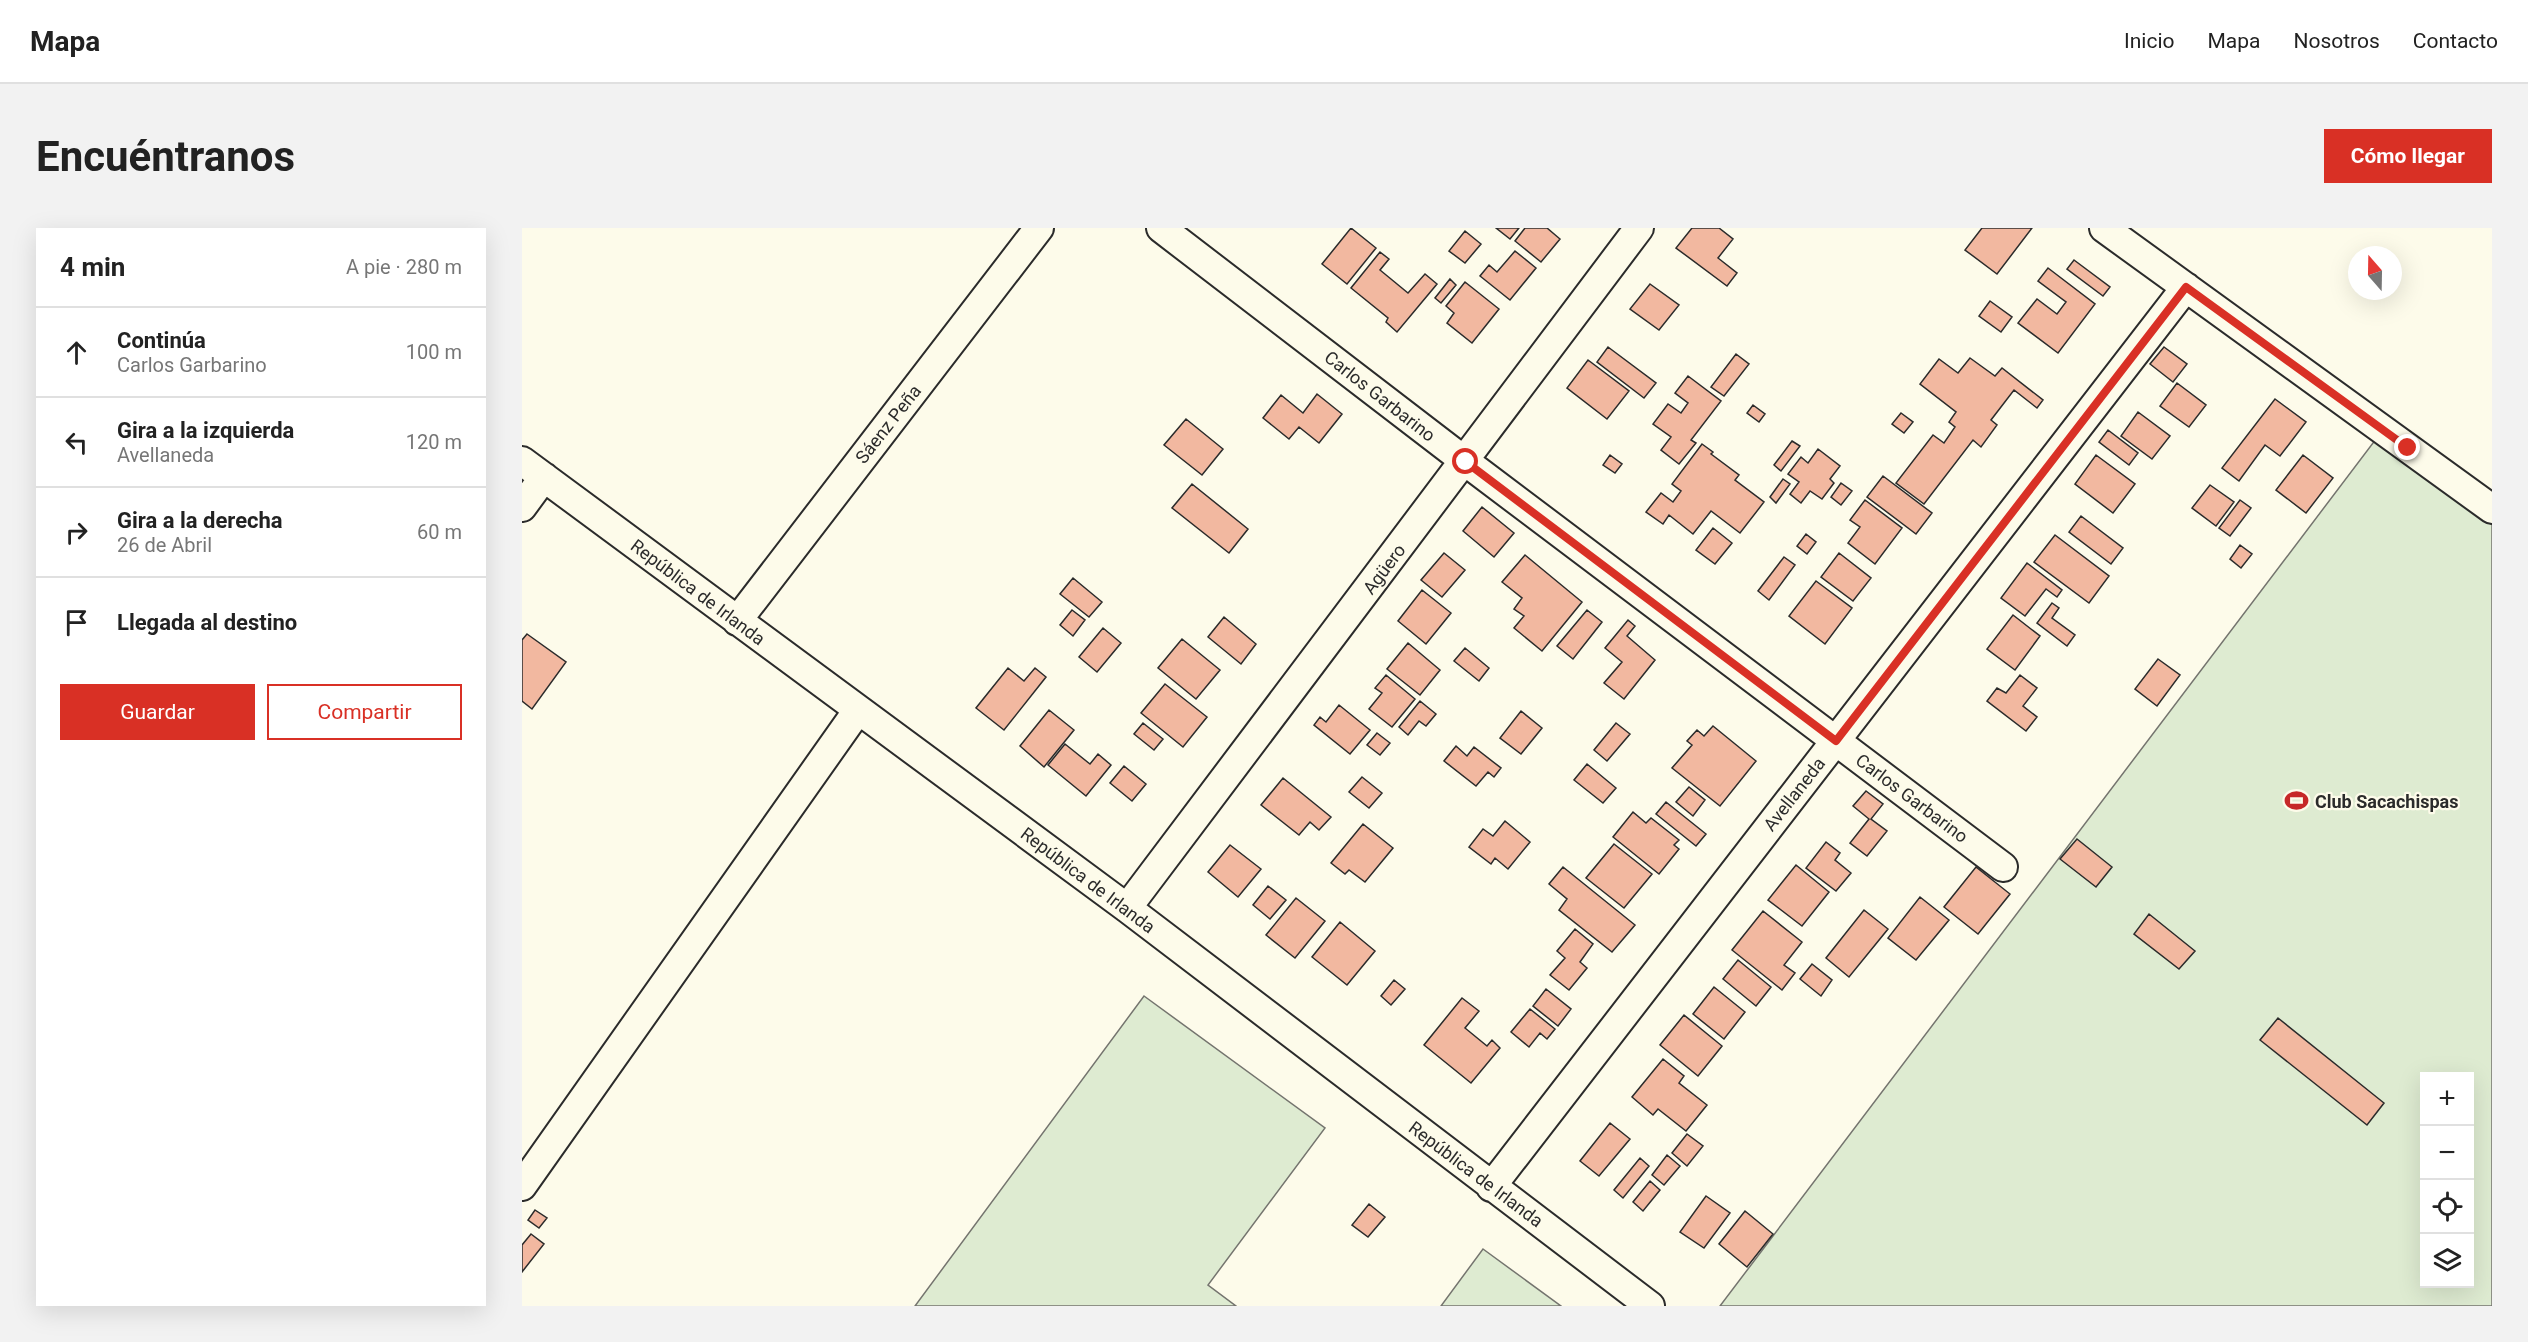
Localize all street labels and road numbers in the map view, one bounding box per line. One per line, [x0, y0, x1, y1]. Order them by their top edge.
street label: Carlos Garbarino [1320, 346, 1440, 446]
street label: Sáenz Peña [851, 381, 925, 467]
street label: República de Irlanda [627, 535, 769, 649]
street label: Agüero [1358, 540, 1410, 598]
street label: Carlos Garbarino [1852, 749, 1972, 847]
street label: Avellaneda [1759, 753, 1829, 835]
street label: República de Irlanda [1017, 823, 1159, 937]
street label: República de Irlanda [1405, 1117, 1547, 1231]

